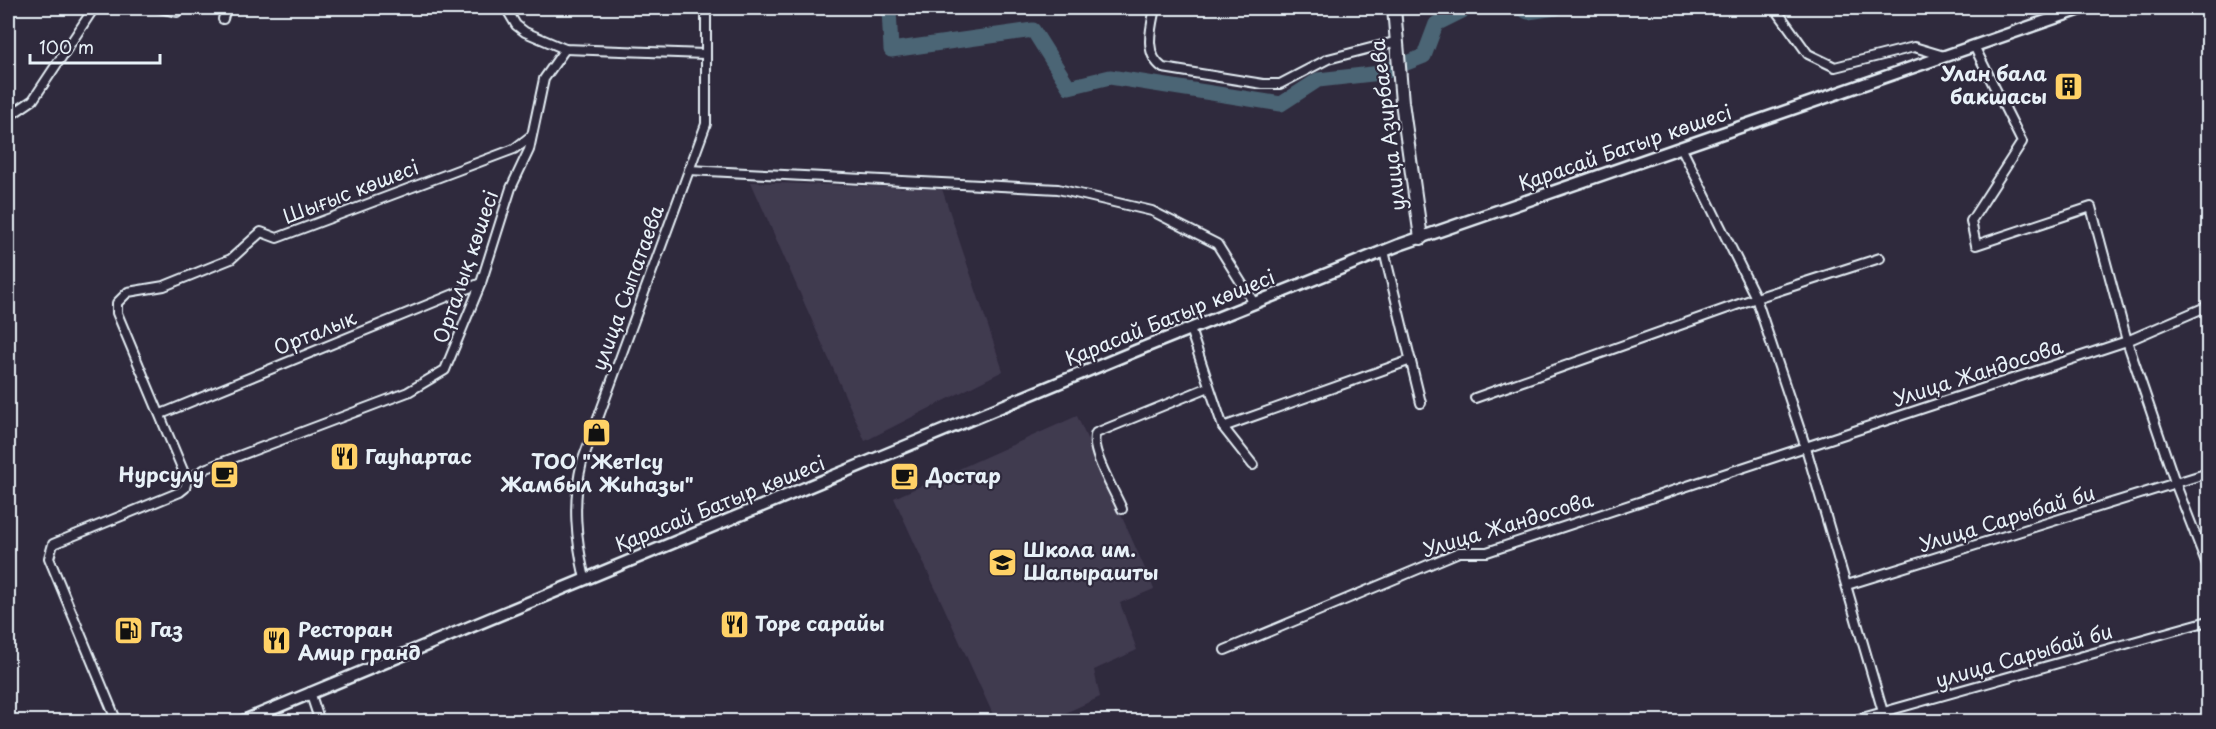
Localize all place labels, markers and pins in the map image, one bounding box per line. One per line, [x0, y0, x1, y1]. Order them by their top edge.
place label: Улан бала бакшасы [1940, 58, 2047, 111]
building icon: Улан бала бакшасы [2052, 70, 2084, 102]
shop icon: ТОО "ЖетIсу Жамбыл Жиhазы" [581, 416, 613, 448]
restaurant icon: Гауhартас [328, 441, 360, 473]
place label: Гауhартас [365, 441, 472, 471]
place label: ТОО "ЖетIсу Жамбыл Жиhазы" [500, 446, 694, 499]
place label: Нурсулу [119, 459, 204, 489]
cafe icon: Нурсулу [209, 459, 241, 491]
cafe icon: Достар [889, 460, 921, 492]
place label: Достар [925, 460, 1001, 490]
place label: Школа им. Шапырашты [1023, 534, 1158, 587]
school or university icon: Школа им. Шапырашты [986, 546, 1018, 578]
restaurant icon: Торе сарайы [718, 608, 750, 640]
place label: Торе сарайы [755, 608, 885, 638]
fuel station icon: Газ [113, 614, 145, 646]
place label: Газ [150, 614, 183, 644]
place label: Ресторан Амир гранд [298, 614, 421, 667]
restaurant icon: Ресторан Амир гранд [261, 625, 293, 657]

